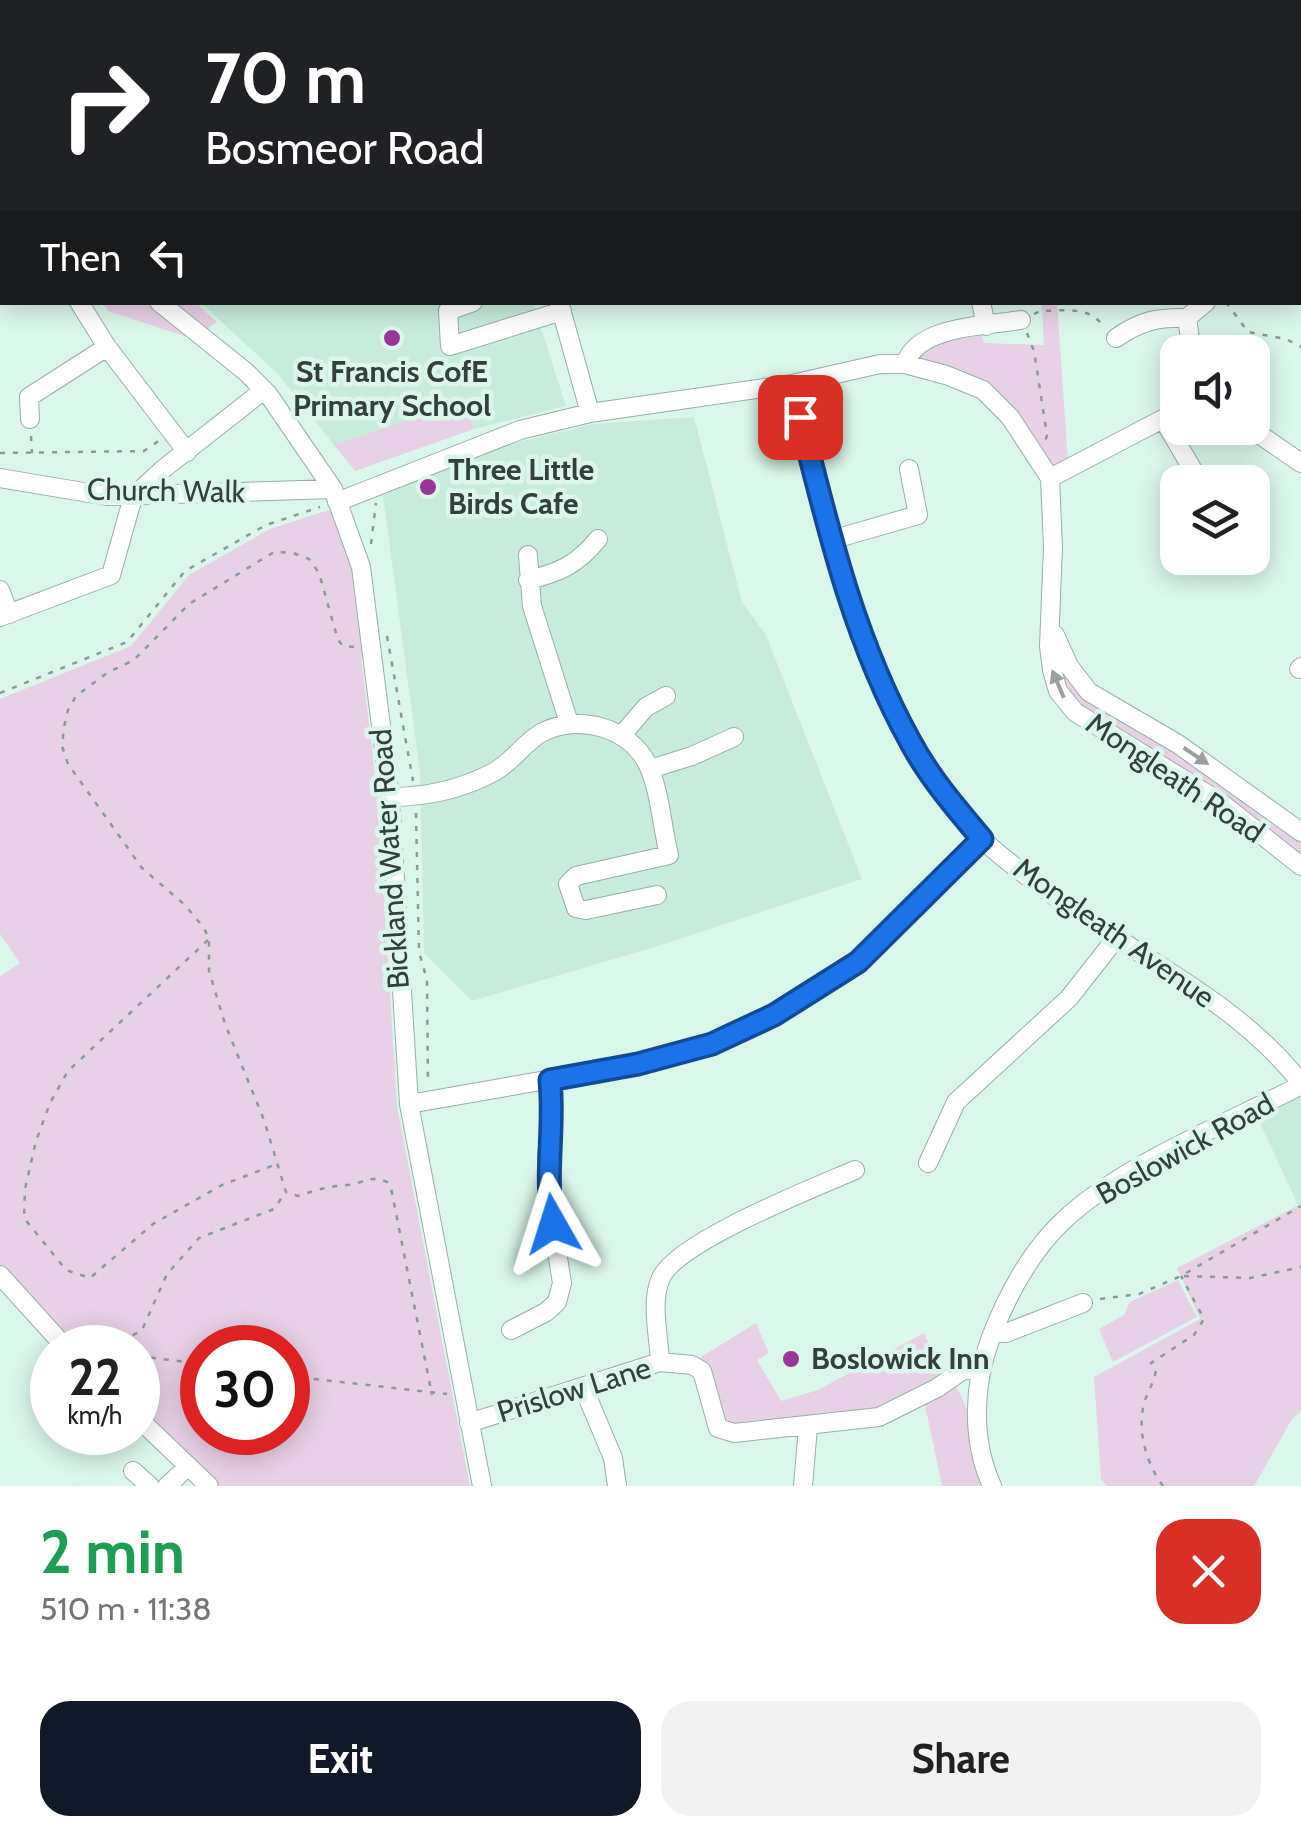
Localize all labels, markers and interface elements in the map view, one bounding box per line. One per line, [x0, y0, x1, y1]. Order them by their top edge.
text: 70 m [205, 35, 366, 121]
icon: right [40, 40, 170, 170]
text: Bosmeor Road [205, 121, 484, 175]
icon: left [141, 230, 196, 285]
text: Then [40, 234, 121, 281]
marker: St Francis CofE Primary School [381, 327, 403, 349]
map controls [1160, 335, 1270, 575]
button: sound [1160, 335, 1270, 445]
place label: St Francis CofE Primary School [293, 353, 491, 424]
pin [758, 375, 843, 460]
icon: arrive [773, 390, 828, 445]
place label: Three Little Birds Cafe [448, 451, 594, 522]
button: layers [1160, 465, 1270, 575]
street label: Church Walk [87, 471, 246, 510]
marker: Three Little Birds Cafe [417, 476, 439, 498]
one-way arrow [1050, 669, 1066, 699]
street label: Mongleath Road [1079, 704, 1271, 851]
street label: Bickland Water Road [362, 728, 417, 990]
one-way arrow [1183, 747, 1210, 765]
street label: Mongleath Avenue [1007, 850, 1222, 1016]
street label: Boslowick Road [1090, 1085, 1280, 1213]
position arrow [501, 1172, 605, 1276]
speed limit sign: 30 [180, 1325, 310, 1455]
place label: Boslowick Inn [811, 1340, 989, 1377]
text: 22 [69, 1347, 121, 1408]
marker: Boslowick Inn [780, 1348, 802, 1370]
street label: Prislow Lane [493, 1349, 655, 1430]
text: km/h [68, 1400, 122, 1430]
text: 2 min [40, 1515, 185, 1588]
button: close [1156, 1519, 1261, 1624]
text: 510 m · 11:38 [40, 1589, 212, 1628]
button: Exit [40, 1701, 641, 1816]
button: Share [661, 1701, 1261, 1816]

